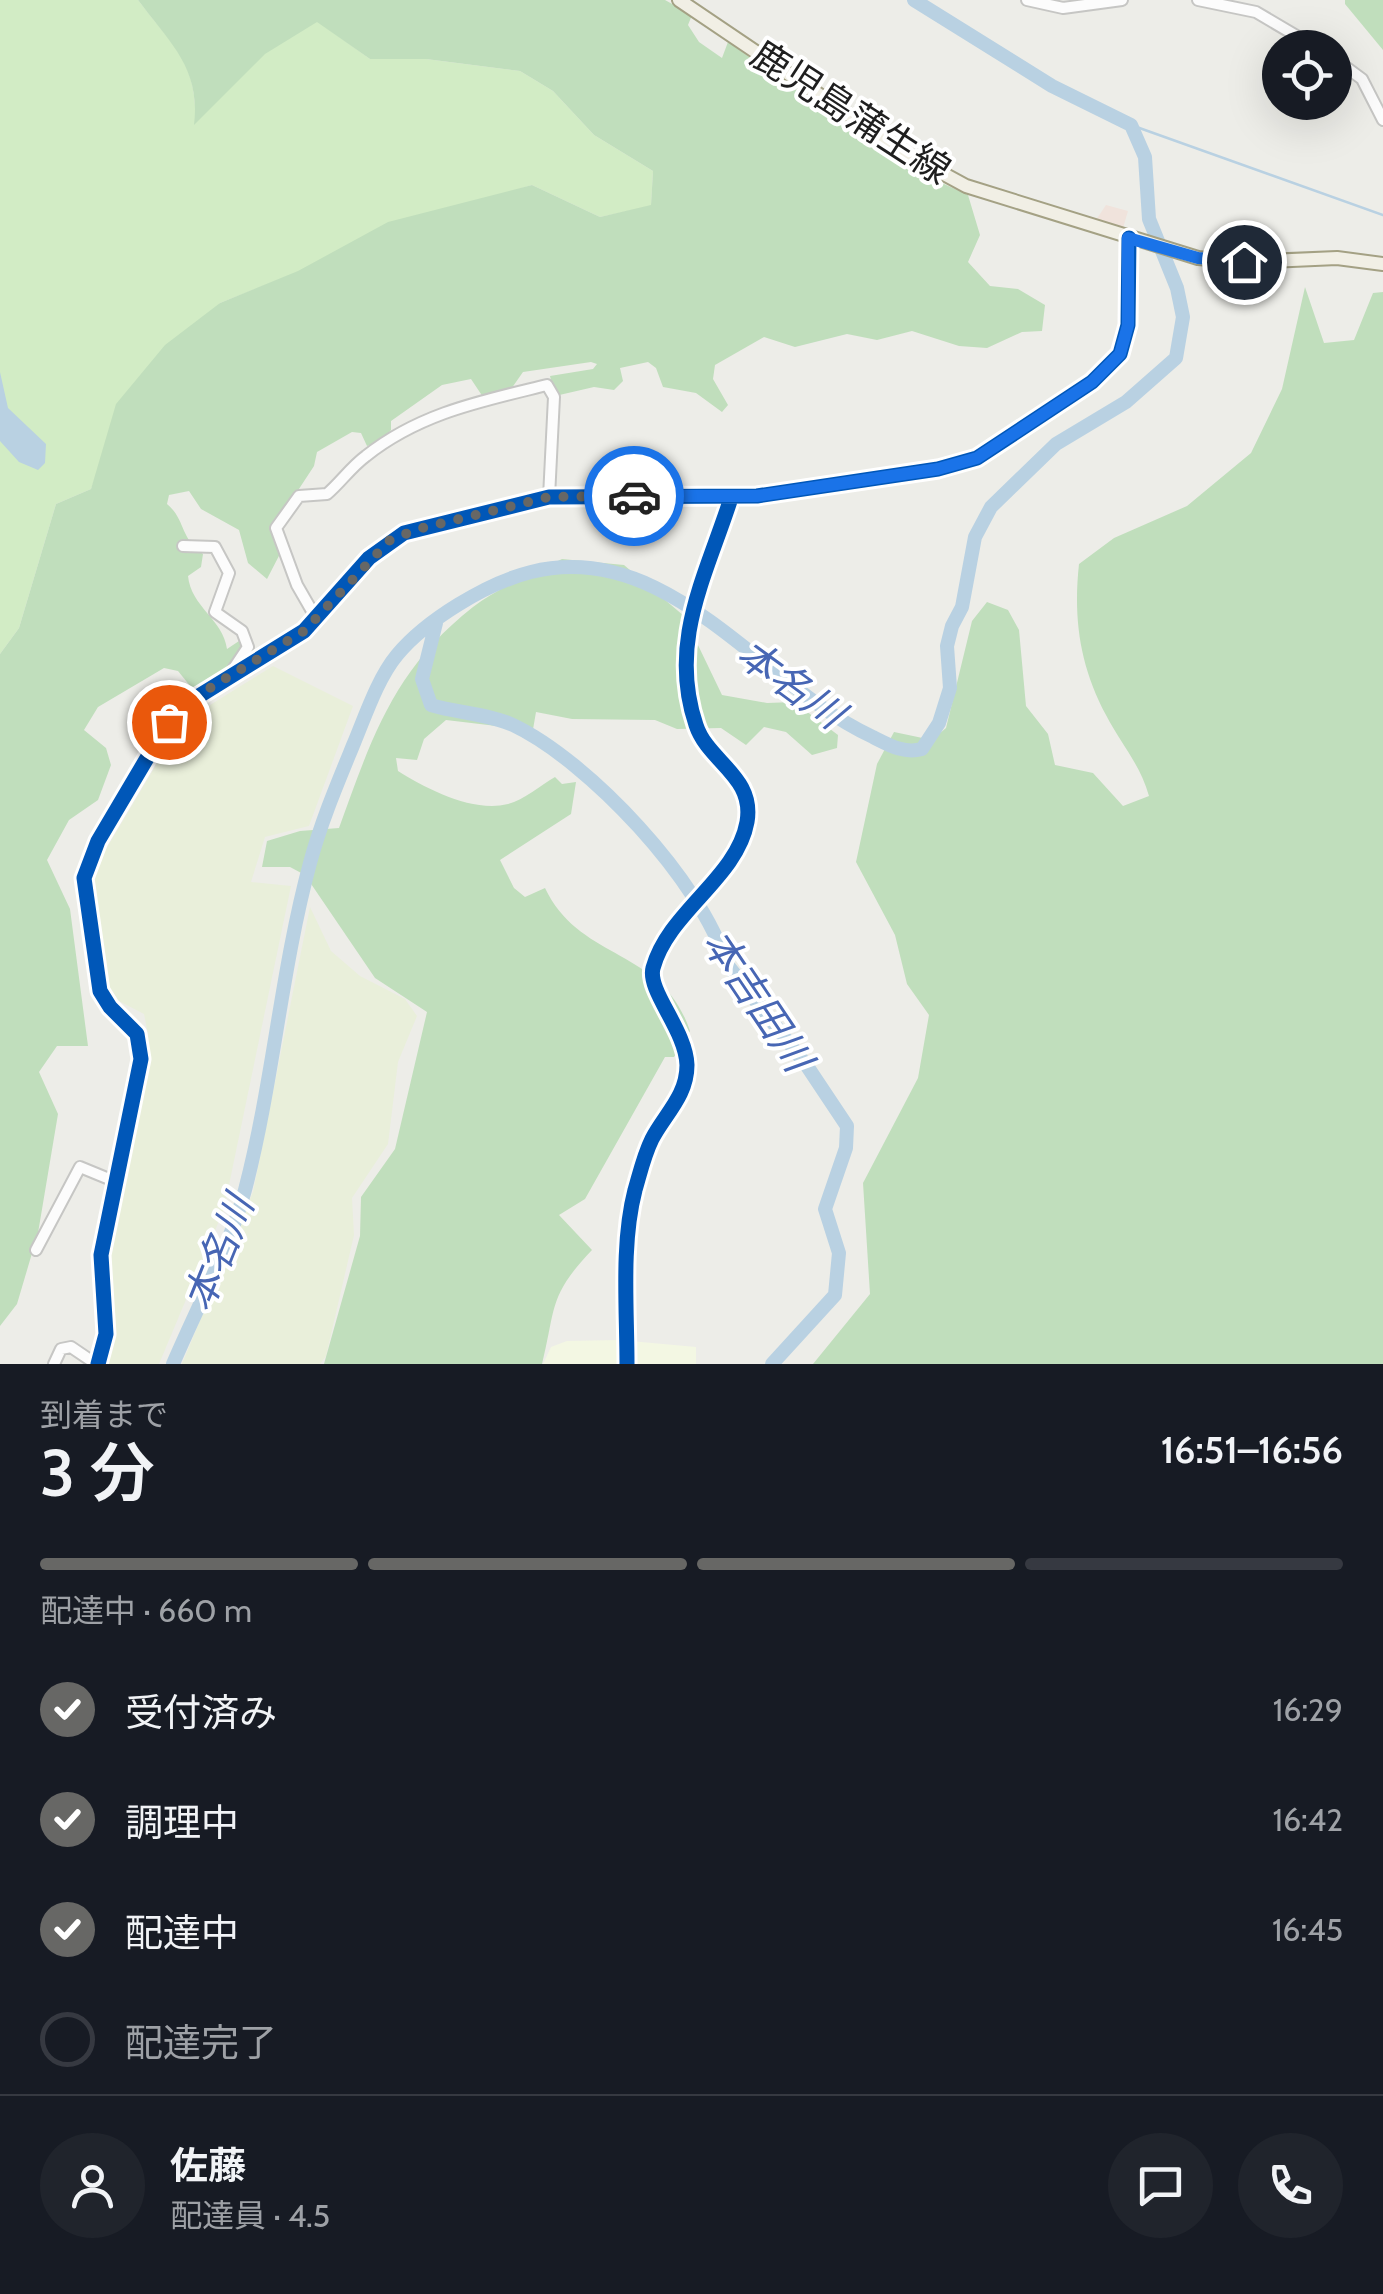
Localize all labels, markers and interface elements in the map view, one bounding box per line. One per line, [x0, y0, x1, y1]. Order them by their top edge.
street label: 鹿児島蒲生線 [743, 30, 959, 194]
map controls [1262, 30, 1352, 120]
button: locate [1262, 30, 1352, 120]
pin [1202, 220, 1287, 305]
icon: home [1217, 235, 1272, 290]
courier [584, 446, 684, 546]
icon: car [607, 469, 662, 524]
water label: 本名川 [728, 628, 857, 740]
pin [127, 680, 212, 765]
icon: bag [142, 695, 197, 750]
water label: 本吉田川 [693, 920, 825, 1083]
water label: 本名川 [173, 1184, 265, 1318]
text: 到着まで [40, 1395, 168, 1434]
text: 16:51–16:56 [1161, 1426, 1343, 1473]
text: 3 分 [40, 1433, 155, 1512]
text: 配達中 · 660 m [40, 1591, 252, 1630]
icon: check [40, 1682, 95, 1737]
text: 受付済み [125, 1689, 277, 1736]
text: 16:29 [1273, 1690, 1343, 1729]
icon: check [40, 1792, 95, 1847]
text: 調理中 [125, 1799, 239, 1846]
text: 16:42 [1272, 1800, 1343, 1839]
icon: check [40, 1902, 95, 1957]
text: 配達中 [125, 1909, 239, 1956]
text: 16:45 [1272, 1910, 1343, 1949]
text: 配達完了 [125, 2019, 277, 2066]
button: person [40, 2133, 145, 2238]
button: chat [1108, 2133, 1213, 2238]
button: phone [1238, 2133, 1343, 2238]
text: 佐藤 [170, 2142, 246, 2189]
text: 配達員 · 4.5 [170, 2196, 330, 2235]

